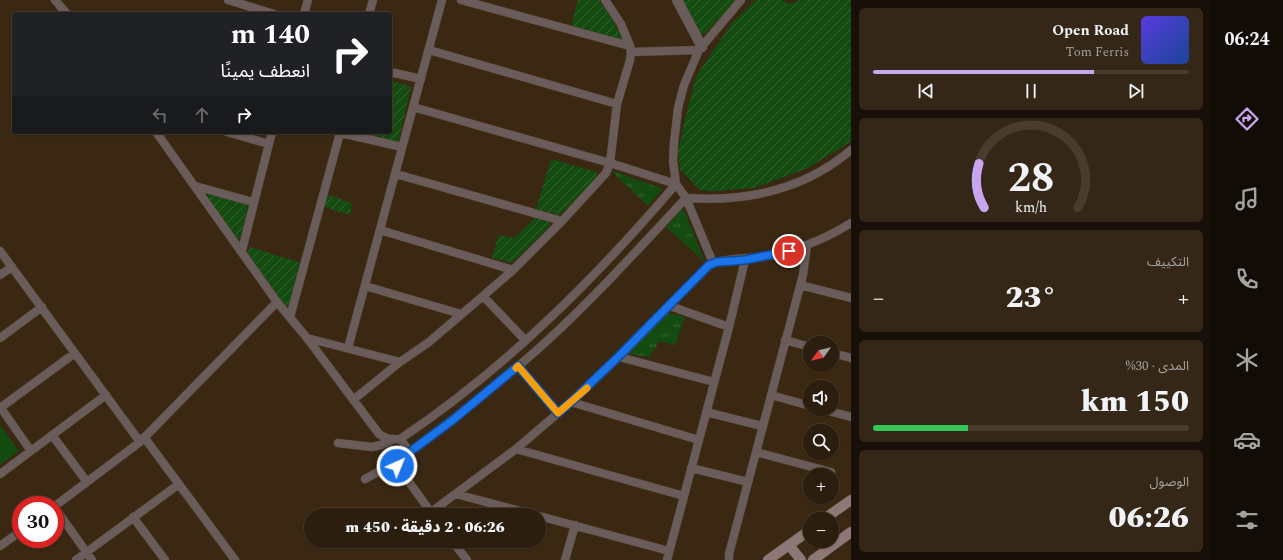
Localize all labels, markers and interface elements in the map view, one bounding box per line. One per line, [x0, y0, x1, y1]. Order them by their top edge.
text: 140 m [231, 13, 310, 56]
text: Open Road [1052, 19, 1129, 42]
text: 06:24 [1224, 26, 1270, 53]
icon: right [324, 28, 376, 80]
text: Tom Ferris [1066, 42, 1129, 62]
text: انعطف يمينًا [221, 58, 310, 85]
icon: previous [915, 80, 937, 102]
icon: pause [1020, 80, 1042, 102]
icon: next [1125, 80, 1147, 102]
icon: left [149, 104, 171, 126]
icon: ahead [191, 104, 213, 126]
icon: right [233, 104, 255, 126]
icon: directions [1233, 105, 1261, 133]
text: 28 [1008, 147, 1054, 210]
icon: music [1233, 185, 1261, 213]
text: km/h [1015, 197, 1047, 219]
pin [772, 234, 806, 268]
icon: arrive [778, 240, 800, 262]
text: التكييف [1147, 252, 1189, 272]
icon: phone [1233, 265, 1261, 293]
text: 23° [1006, 275, 1057, 321]
text: − [873, 282, 884, 315]
text: + [1178, 282, 1189, 315]
north arrow [803, 336, 839, 372]
map controls [803, 336, 839, 548]
icon: climate [1233, 346, 1261, 374]
text: المدى · 30% [1126, 356, 1189, 376]
text: 150 km [1081, 379, 1189, 425]
button: sound [803, 380, 839, 416]
button: search [803, 424, 839, 460]
icon: car [1233, 426, 1261, 454]
position arrow [376, 445, 418, 487]
button: + [803, 468, 839, 504]
text: الوصول [1149, 472, 1189, 492]
text: 06:26 [1109, 495, 1189, 541]
speed limit sign: 30 [12, 496, 64, 548]
icon: filters [1233, 506, 1261, 534]
button: − [803, 512, 839, 548]
text: 06:26 · 2 دقيقة · 450 m [345, 516, 505, 539]

